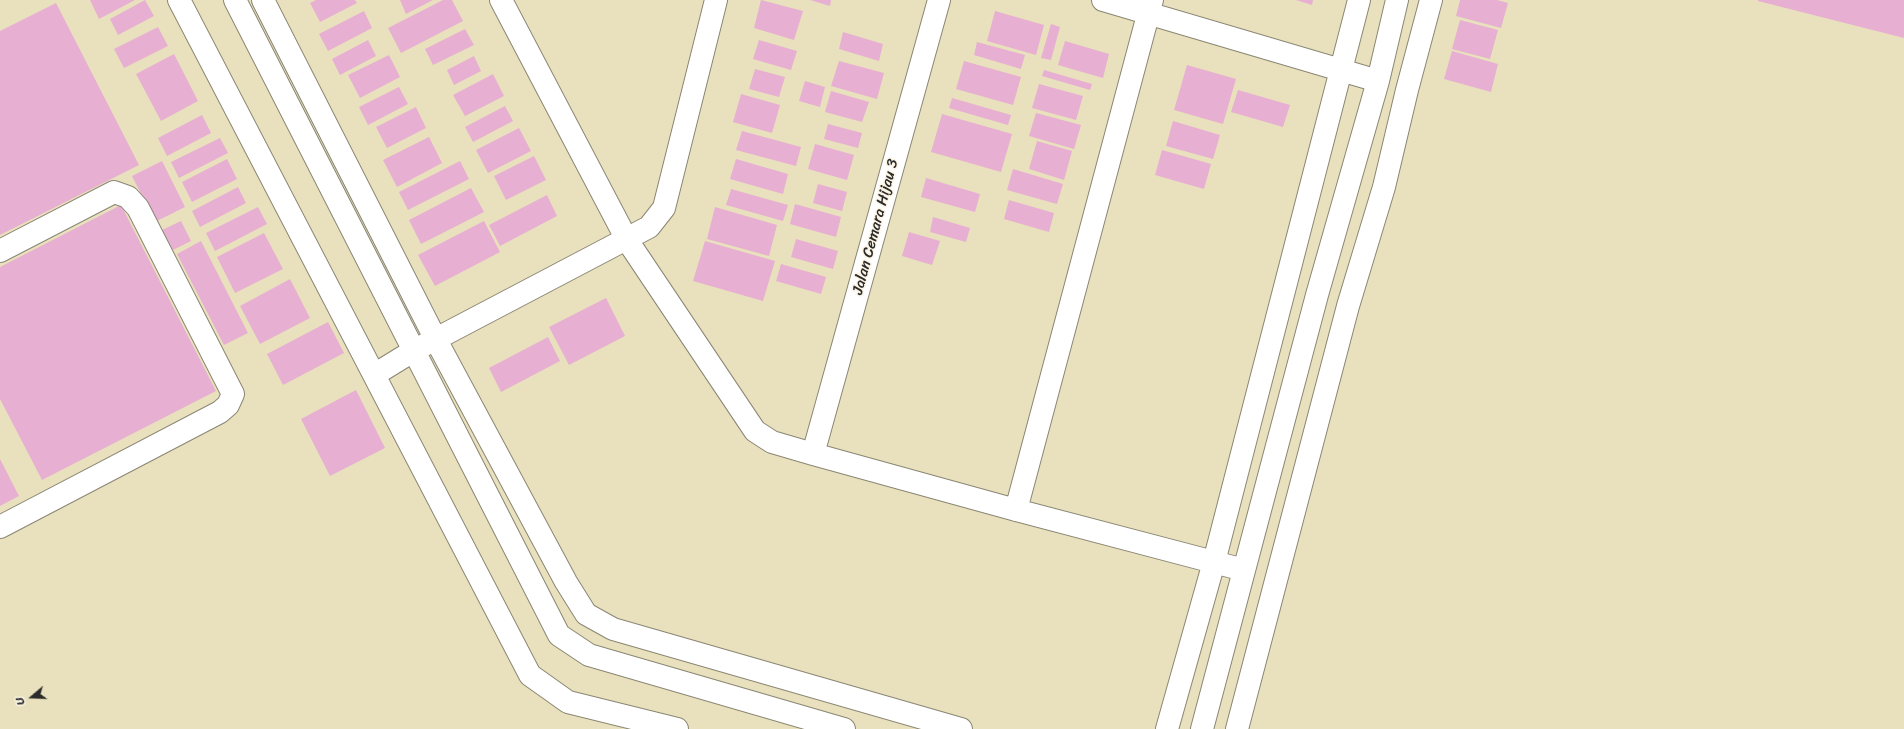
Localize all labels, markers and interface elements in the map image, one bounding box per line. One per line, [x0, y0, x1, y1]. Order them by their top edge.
street label: Jalan Cemara Hijau 3 [849, 157, 903, 297]
north arrow [12, 677, 52, 717]
text: U [10, 695, 30, 708]

